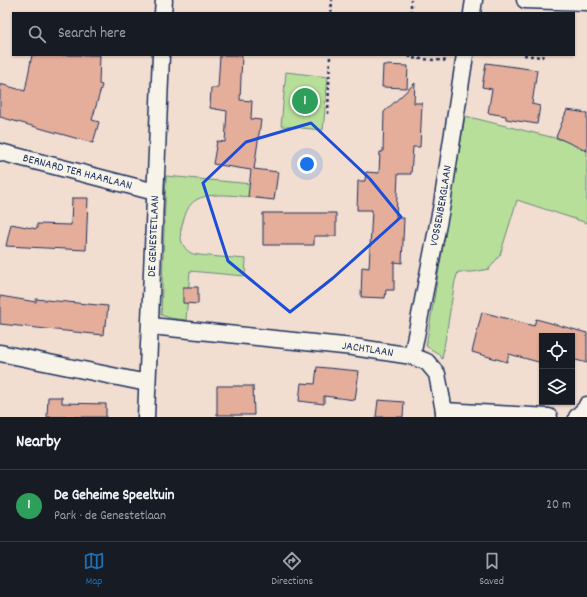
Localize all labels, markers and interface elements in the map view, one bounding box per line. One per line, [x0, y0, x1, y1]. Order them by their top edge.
search box [12, 12, 575, 56]
icon: search [26, 23, 48, 45]
text: Search here [58, 23, 126, 45]
pin: 1 [292, 86, 318, 116]
street label: BERNARD TER HAARLAAN [21, 150, 134, 194]
your location [297, 154, 317, 174]
street label: VOSSENBERGLAAN [425, 164, 456, 248]
street label: DE GENESTETLAAN [143, 195, 164, 277]
map controls [539, 333, 575, 405]
button: locate [539, 333, 575, 369]
street label: JACHTLAAN [341, 337, 395, 362]
button: layers [539, 369, 575, 405]
text: Nearby [16, 431, 60, 455]
text: De Geheime Speeltuin [54, 485, 174, 507]
text: 1 [28, 496, 30, 515]
text: 20 m [546, 496, 571, 515]
text: Park · de Genestetlaan [54, 507, 166, 526]
tab: Map [83, 550, 105, 590]
tab: Directions [271, 550, 313, 590]
tab: Saved [479, 550, 504, 590]

